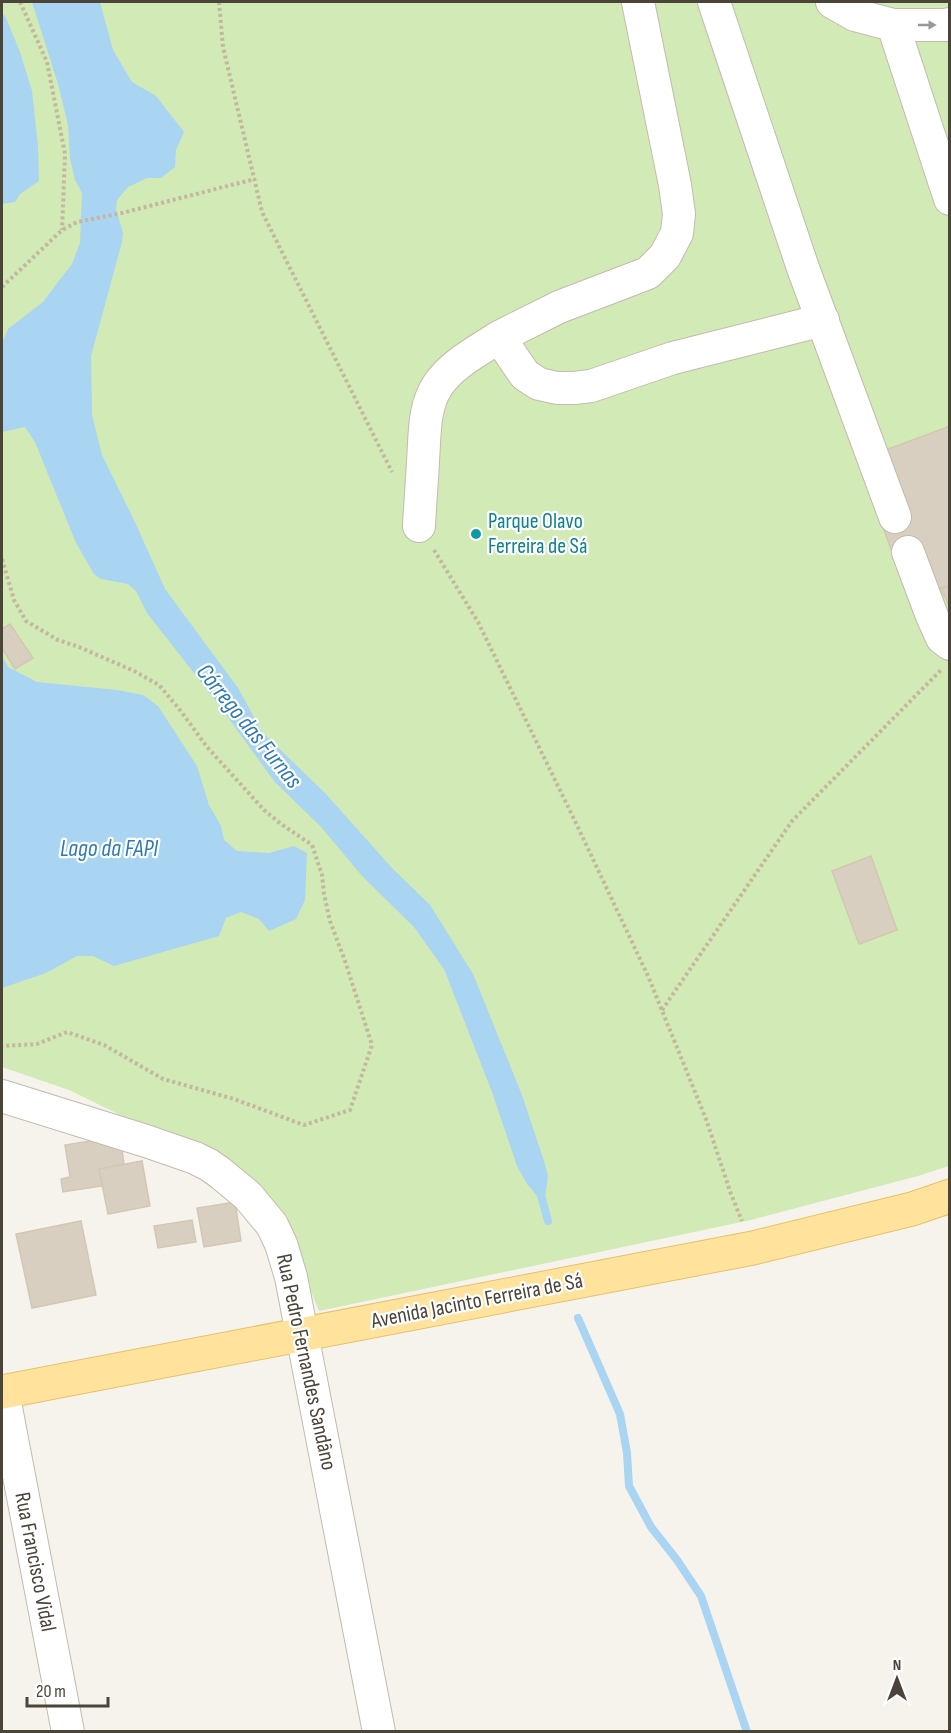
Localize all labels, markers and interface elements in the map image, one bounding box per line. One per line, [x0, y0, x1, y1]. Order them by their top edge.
one-way arrow [918, 20, 937, 30]
place label: Parque Olavo Ferreira de Sá [488, 508, 587, 560]
marker: Parque Olavo Ferreira de Sá [469, 527, 483, 541]
water label: Córrego das Furnas [190, 658, 308, 795]
water label: Lago da FAPI [60, 834, 158, 863]
street label: Rua Pedro Fernandes Sandâno [270, 1251, 342, 1473]
street label: Avenida Jacinto Ferreira de Sá [368, 1267, 585, 1335]
street label: Rua Francisco Vidal [8, 1490, 62, 1634]
north arrow [867, 1649, 927, 1709]
text: N [893, 1656, 901, 1675]
scale bar [27, 1670, 108, 1708]
text: 20 m [36, 1681, 66, 1702]

